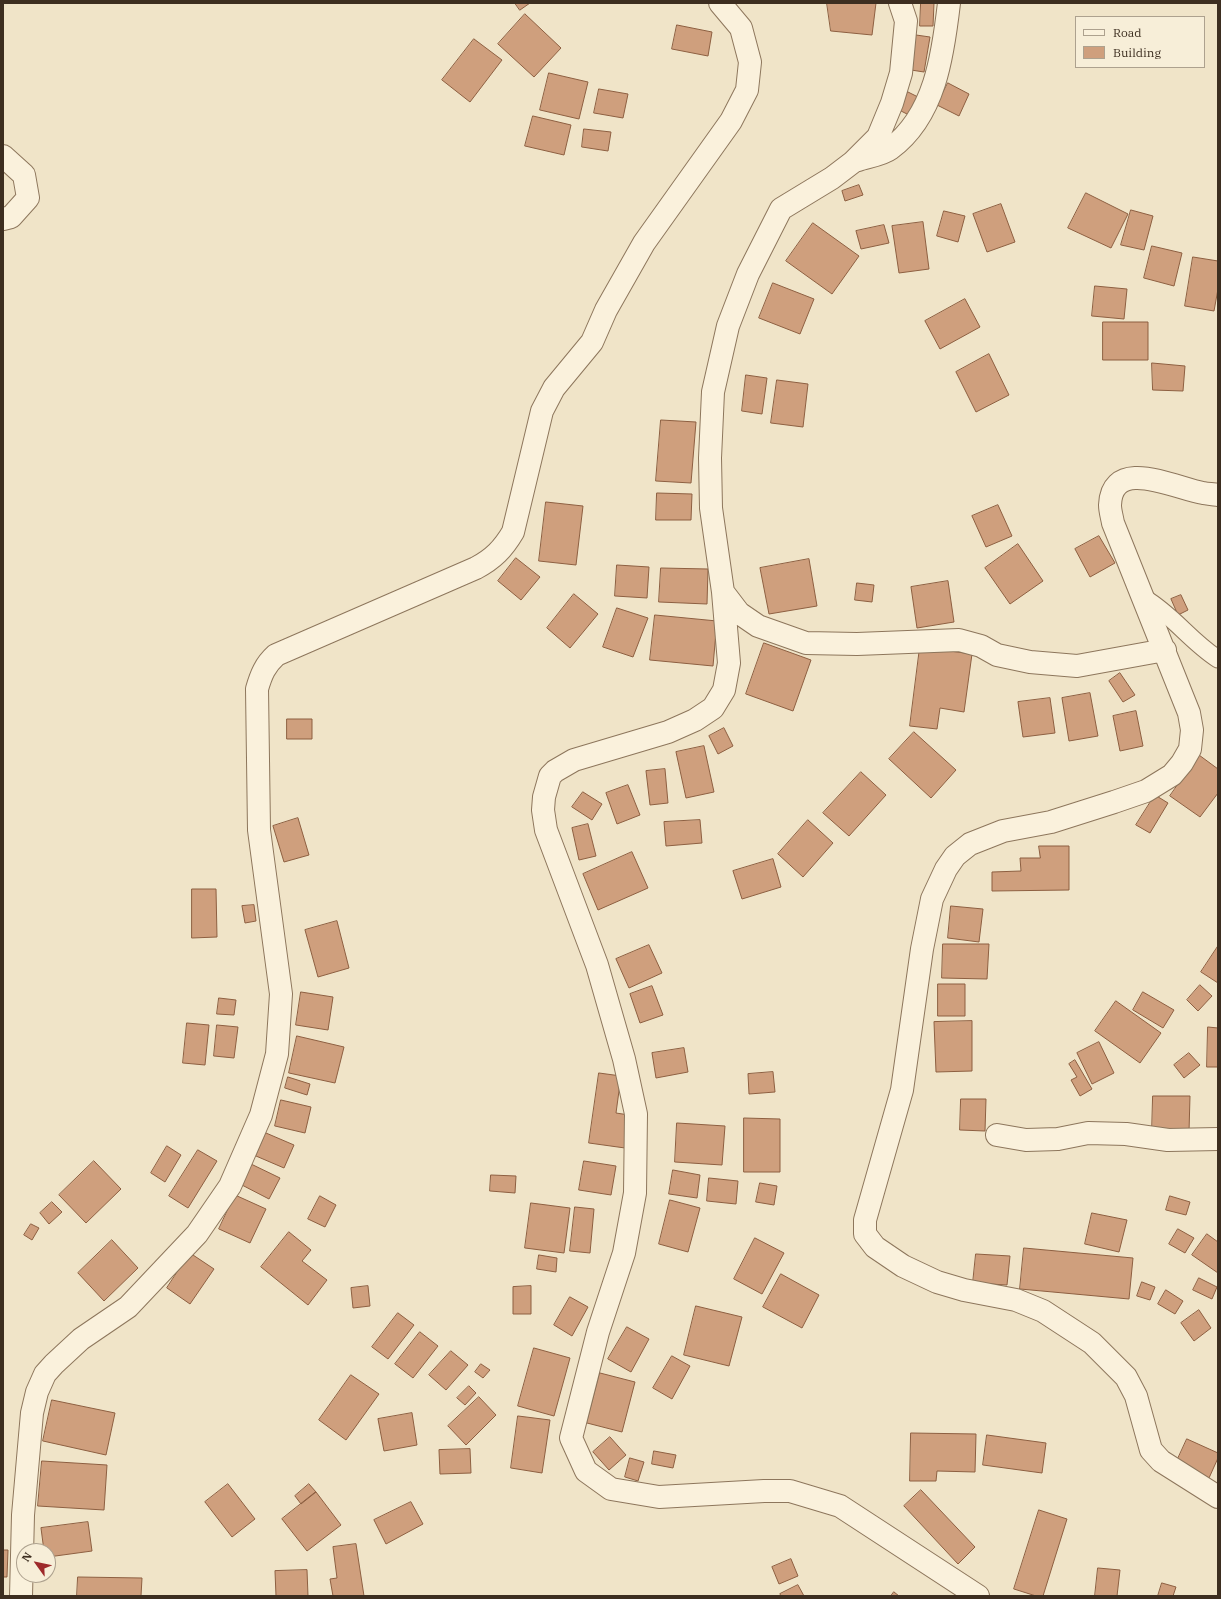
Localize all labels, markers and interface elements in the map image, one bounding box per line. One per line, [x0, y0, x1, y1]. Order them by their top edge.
legend [1075, 16, 1205, 68]
text: Road [1113, 25, 1142, 40]
text: Building [1113, 45, 1161, 60]
north arrow [16, 1543, 56, 1583]
text: N [19, 1550, 35, 1564]

